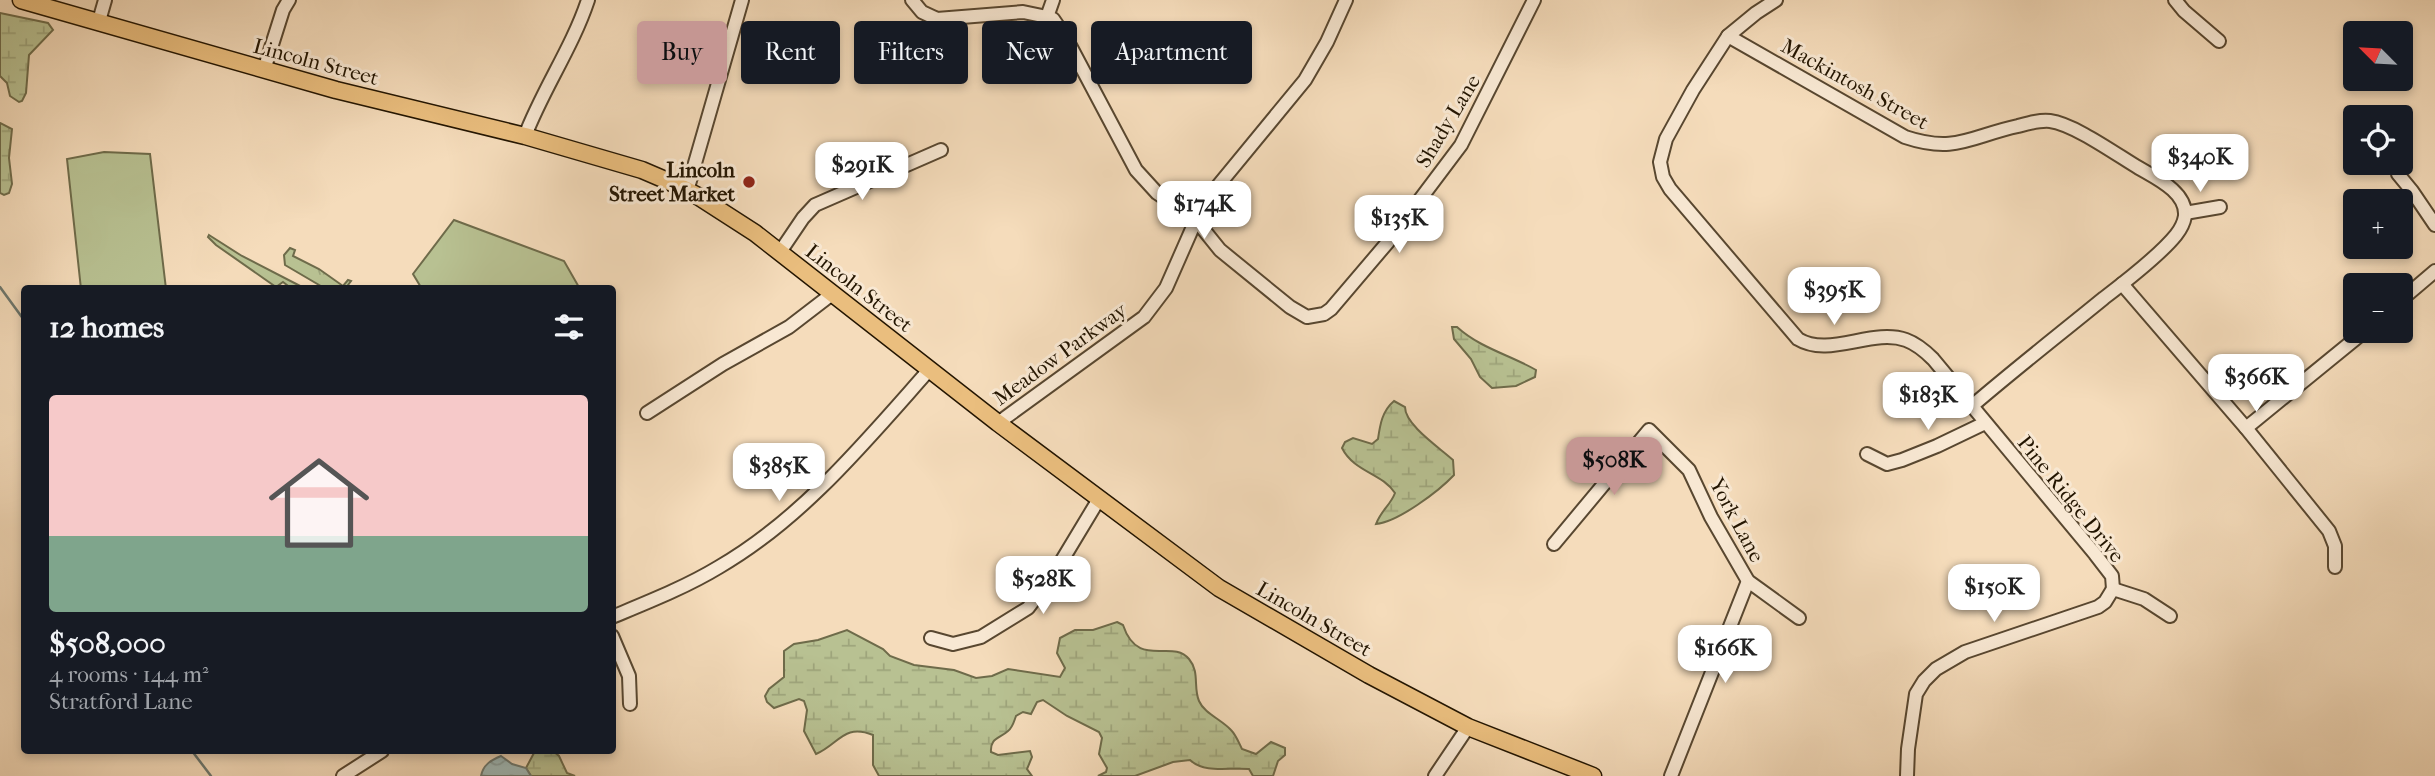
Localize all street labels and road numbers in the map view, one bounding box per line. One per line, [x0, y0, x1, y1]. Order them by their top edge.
street label: Lincoln Street [251, 34, 382, 90]
street label: Mackintosh Street [1777, 34, 1933, 135]
street label: Shady Lane [1411, 70, 1485, 172]
street label: Lincoln Street [801, 239, 917, 337]
street label: Meadow Parkway [989, 297, 1132, 410]
street label: Pine Ridge Drive [2013, 431, 2129, 567]
street label: York Lane [1704, 473, 1769, 566]
street label: Lincoln Street [1252, 576, 1376, 662]

